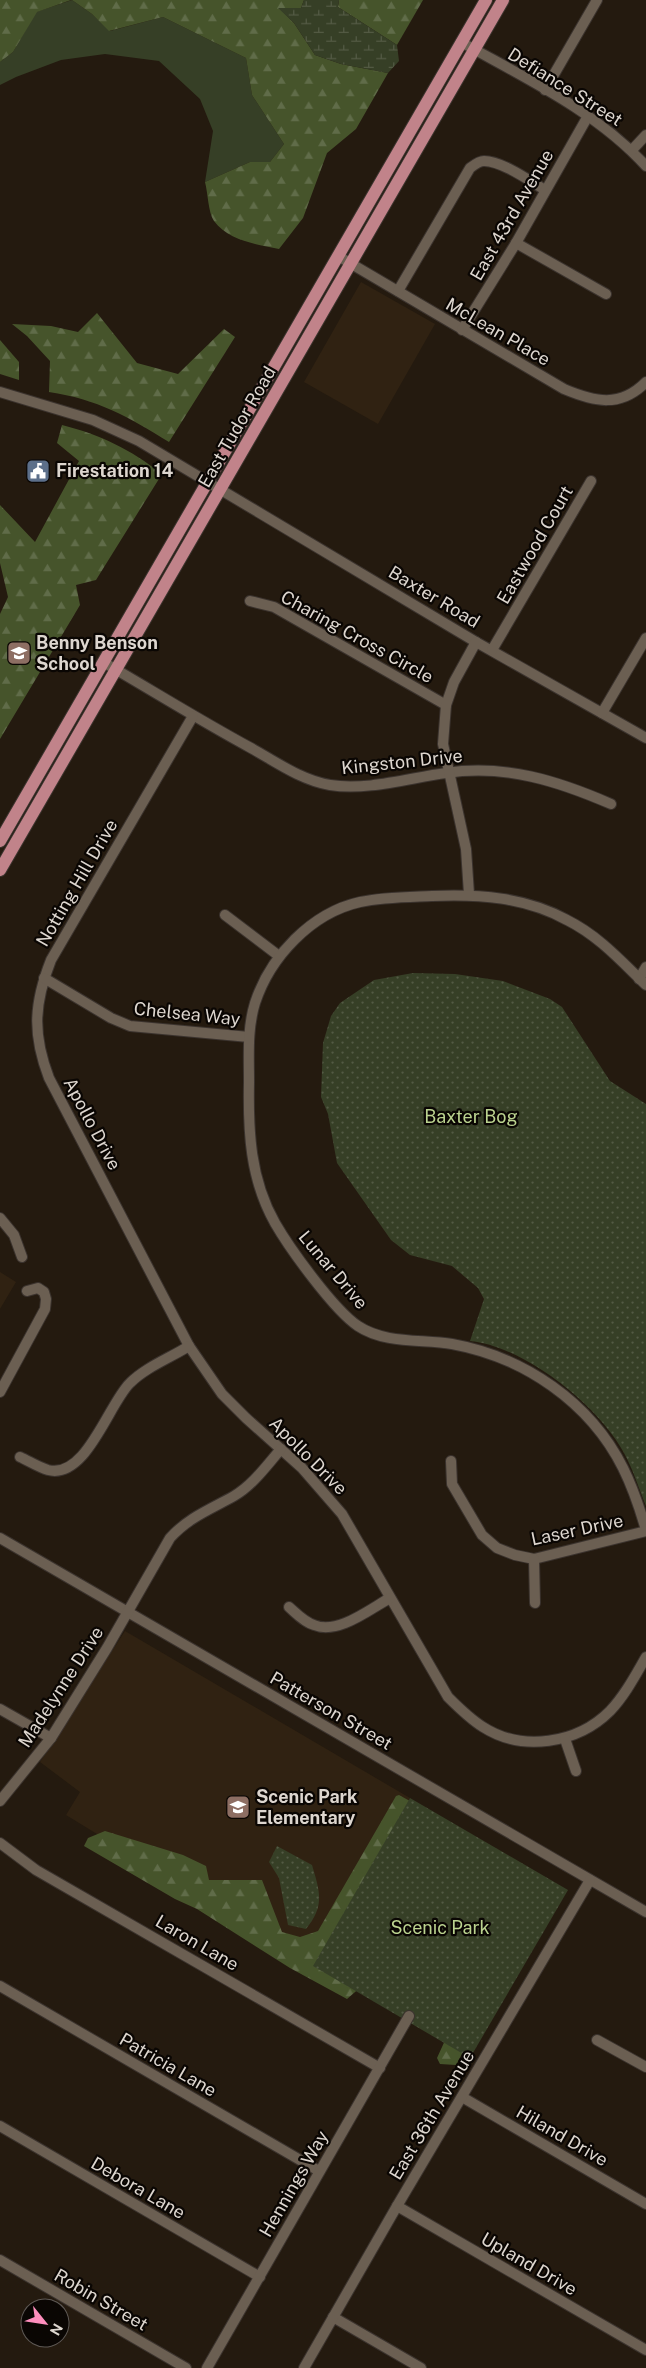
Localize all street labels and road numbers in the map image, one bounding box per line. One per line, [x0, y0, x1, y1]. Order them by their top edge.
street label: Defiance Street [504, 43, 626, 130]
street label: East 43rd Avenue [466, 146, 558, 284]
street label: McLean Place [442, 293, 554, 370]
street label: East Tudor Road [193, 362, 280, 491]
street label: Eastwood Court [492, 482, 577, 608]
street label: Baxter Road [385, 561, 484, 632]
street label: Charing Cross Circle [277, 586, 437, 687]
street label: Kingston Drive [340, 745, 464, 778]
street label: Notting Hill Drive [32, 815, 121, 950]
street label: Chelsea Way [133, 997, 242, 1030]
street label: Apollo Drive [59, 1074, 126, 1173]
street label: Lunar Drive [295, 1226, 372, 1313]
street label: Apollo Drive [265, 1412, 352, 1499]
street label: Laser Drive [529, 1509, 625, 1550]
street label: Madelynne Drive [14, 1622, 107, 1751]
street label: Patterson Street [266, 1667, 396, 1754]
street label: Laron Lane [152, 1910, 243, 1975]
street label: Patricia Lane [116, 2028, 220, 2101]
street label: East 36th Avenue [385, 2046, 478, 2183]
street label: Hiland Drive [513, 2101, 612, 2170]
street label: Hennings Way [255, 2127, 333, 2241]
street label: Debora Lane [87, 2152, 189, 2223]
street label: Upland Drive [478, 2228, 581, 2299]
street label: Robin Street [51, 2264, 152, 2335]

